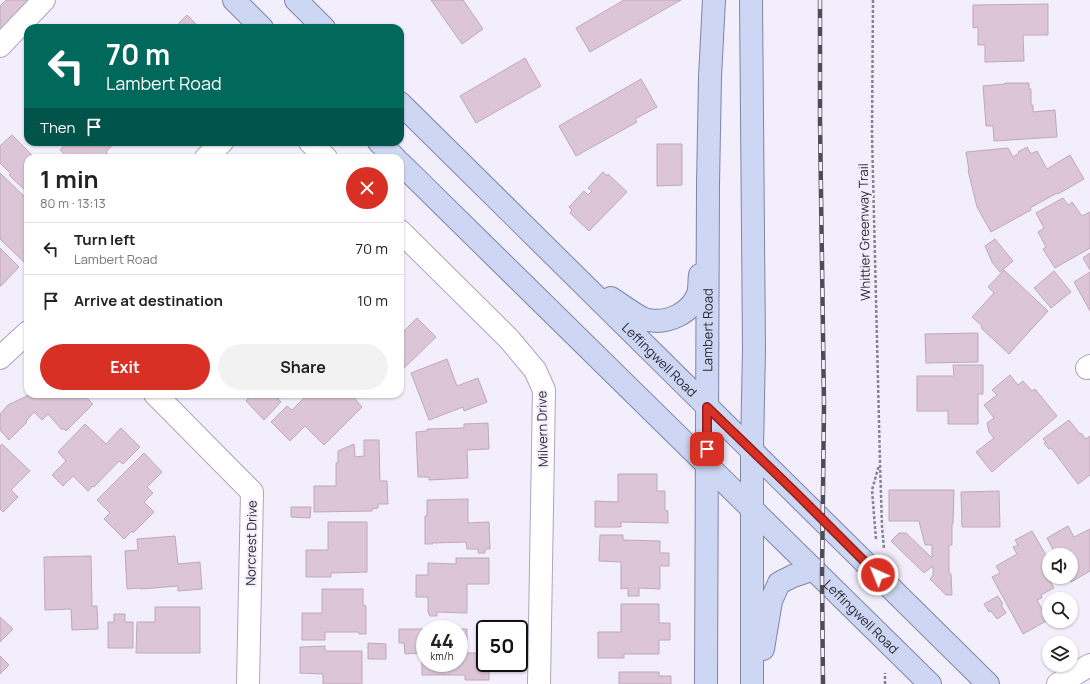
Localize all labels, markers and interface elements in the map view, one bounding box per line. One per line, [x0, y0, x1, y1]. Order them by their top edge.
text: 70 m [106, 35, 170, 73]
icon: left [40, 40, 92, 92]
text: Lambert Road [106, 71, 222, 95]
icon: arrive [83, 116, 105, 138]
text: Then [40, 117, 75, 138]
text: 1 min [40, 162, 99, 195]
street label: Whittier Greenway Trail [854, 163, 874, 301]
button: close [346, 167, 388, 209]
text: 80 m · 13:13 [40, 194, 106, 212]
text: Turn left [74, 229, 136, 250]
icon: left [40, 238, 62, 260]
text: 70 m [356, 238, 388, 259]
text: Lambert Road [74, 250, 157, 268]
street label: Lambert Road [698, 288, 717, 372]
icon: arrive [40, 290, 62, 312]
text: Arrive at destination [74, 290, 223, 311]
text: 10 m [357, 290, 388, 311]
street label: Leffingwell Road [618, 319, 701, 401]
button: Exit [40, 344, 210, 390]
button: Share [218, 344, 388, 390]
street label: Milvern Drive [532, 390, 552, 467]
pin [690, 432, 724, 466]
icon: arrive [696, 438, 718, 460]
street label: Norcrest Drive [241, 500, 261, 586]
map controls [1042, 548, 1078, 672]
button: sound [1042, 548, 1078, 584]
position arrow [857, 554, 899, 596]
street label: Leffingwell Road [820, 576, 903, 657]
button: search [1042, 592, 1078, 628]
speed limit sign: 50 [476, 620, 528, 672]
text: 44 [430, 627, 454, 654]
button: layers [1042, 636, 1078, 672]
text: km/h [430, 649, 454, 663]

